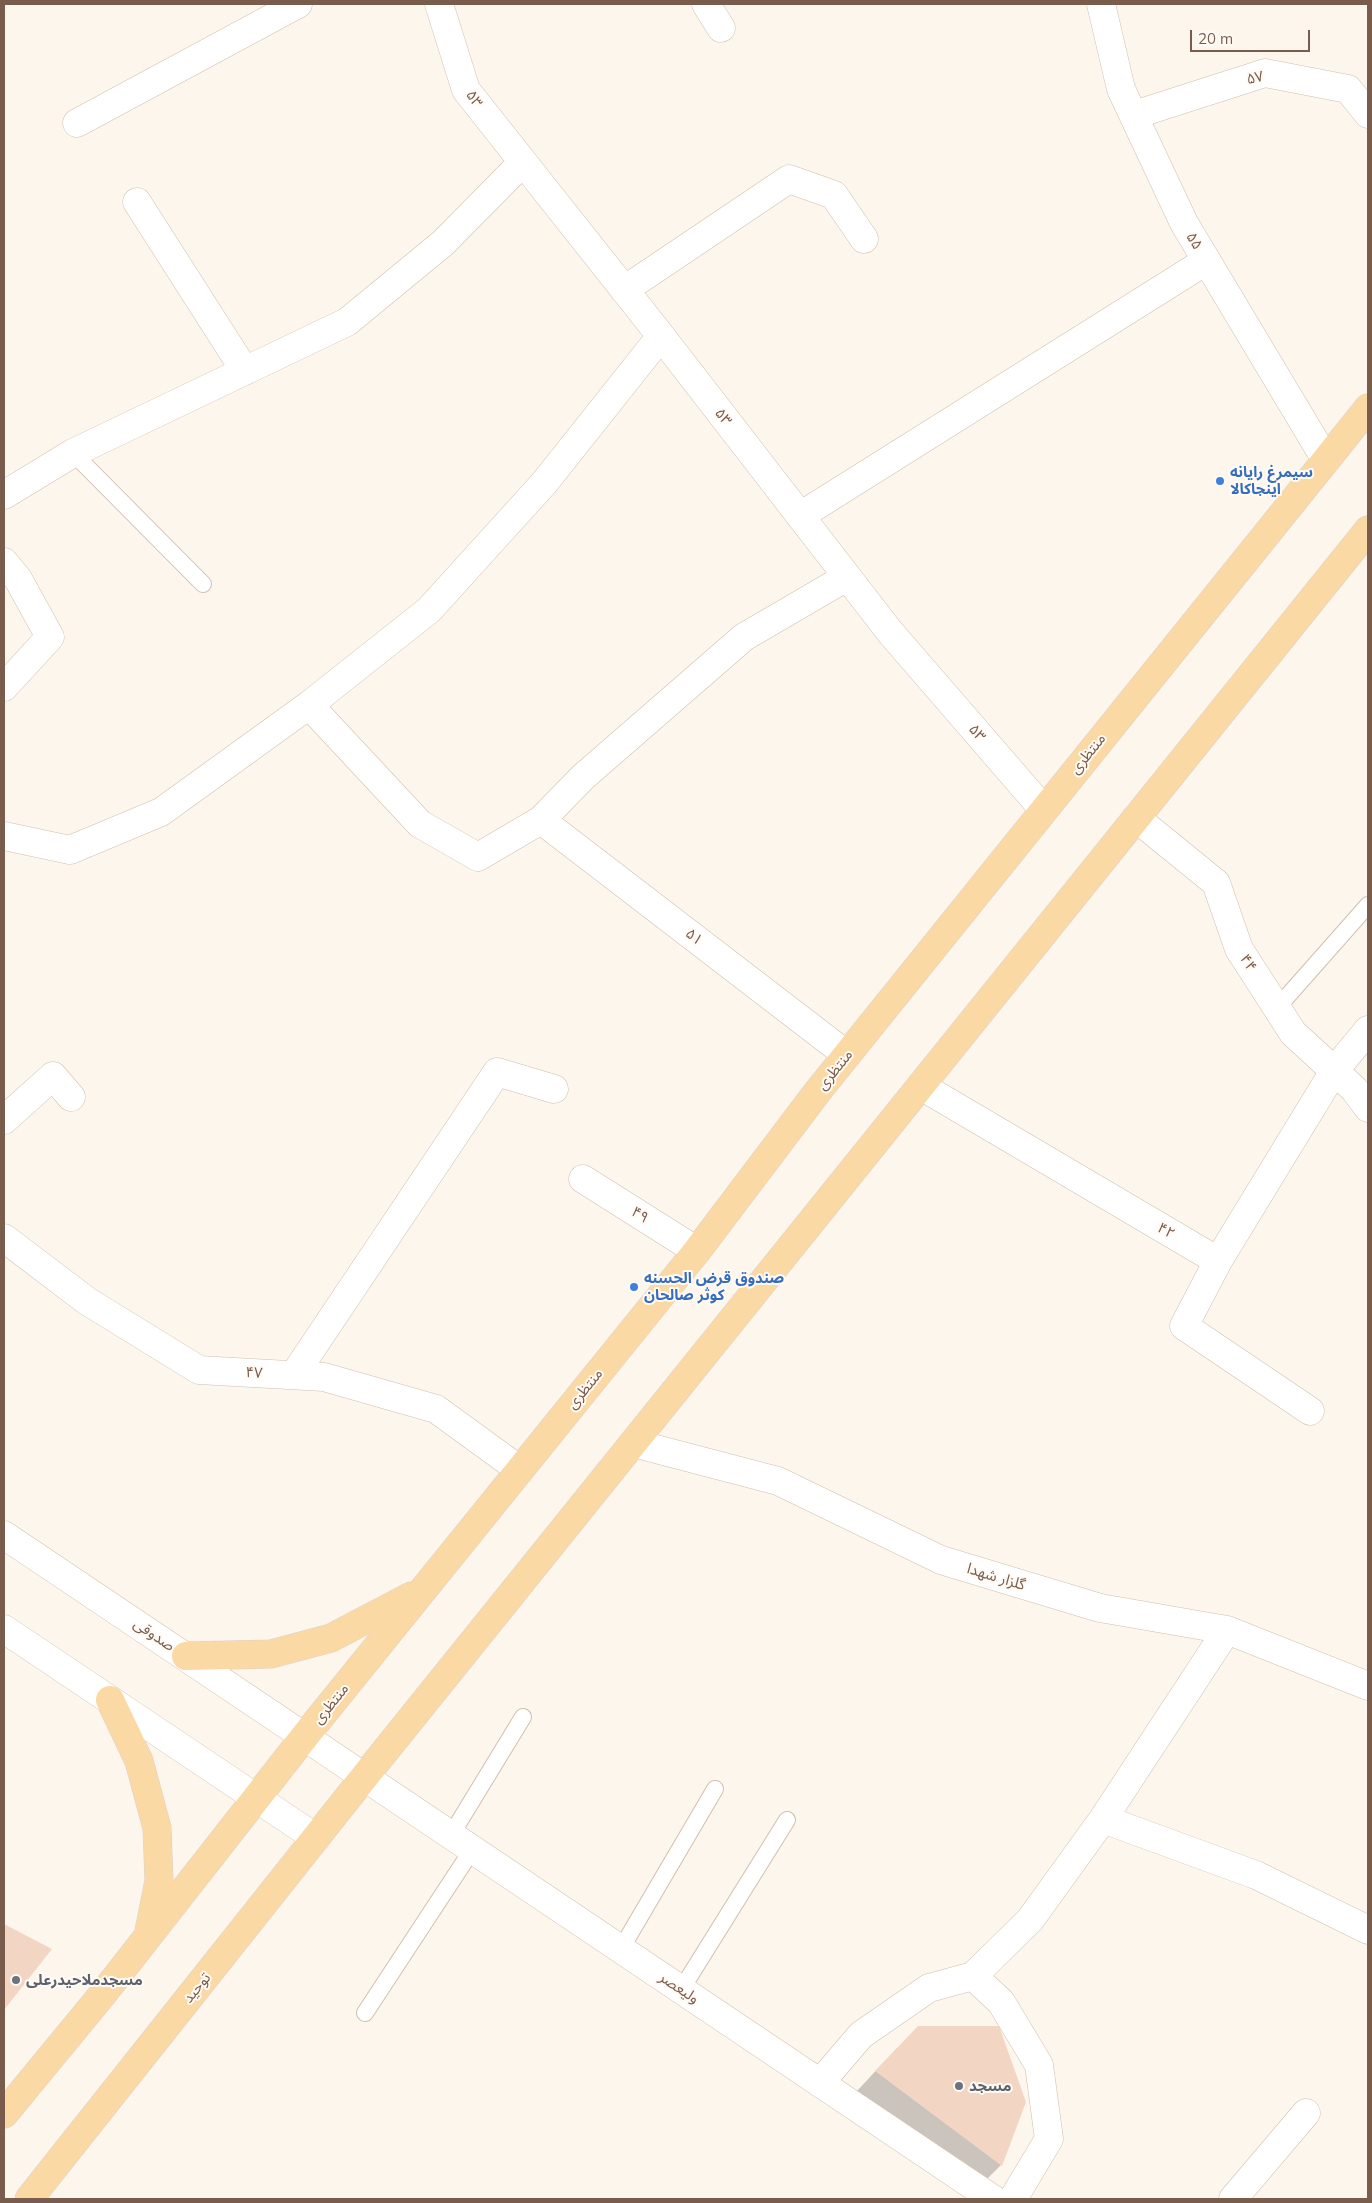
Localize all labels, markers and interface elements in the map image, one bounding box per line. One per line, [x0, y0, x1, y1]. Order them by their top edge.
scale bar [1192, 20, 1312, 52]
text: 20 m [1198, 29, 1233, 48]
street label: ۵۷ [1245, 67, 1265, 89]
street label: ۵۳ [462, 87, 486, 111]
street label: ۵۵ [1182, 229, 1206, 253]
street label: ۵۳ [711, 405, 735, 429]
place label: سیمرغ رایانه اینجاکالا [1230, 463, 1313, 498]
marker: سیمرغ رایانه اینجاکالا [1214, 475, 1226, 487]
street label: ۵۳ [965, 721, 989, 745]
street label: منتظری [1066, 730, 1110, 778]
street label: ۵۱ [682, 925, 706, 949]
street label: ۴۴ [1236, 951, 1260, 975]
street label: منتظری [813, 1046, 857, 1094]
street label: ۴۹ [628, 1203, 652, 1227]
street label: ۴۲ [1154, 1219, 1178, 1243]
place label: صندوق قرض الحسنه کوثر صالحان [644, 1269, 784, 1304]
marker: صندوق قرض الحسنه کوثر صالحان [628, 1281, 640, 1293]
street label: ۴۷ [245, 1364, 263, 1382]
street label: منتظری [563, 1365, 607, 1413]
street label: گلزار شهدا [965, 1560, 1027, 1594]
street label: صدوقی [130, 1615, 178, 1655]
street label: منتظری [309, 1680, 353, 1728]
street label: ولیعصر [656, 1968, 702, 2008]
street label: توحید [179, 1969, 215, 2007]
place label: مسجدملاحیدرعلی [26, 1971, 143, 1989]
marker: مسجدملاحیدرعلی [10, 1974, 22, 1986]
place label: مسجد [969, 2077, 1011, 2095]
marker: مسجد [953, 2080, 965, 2092]

